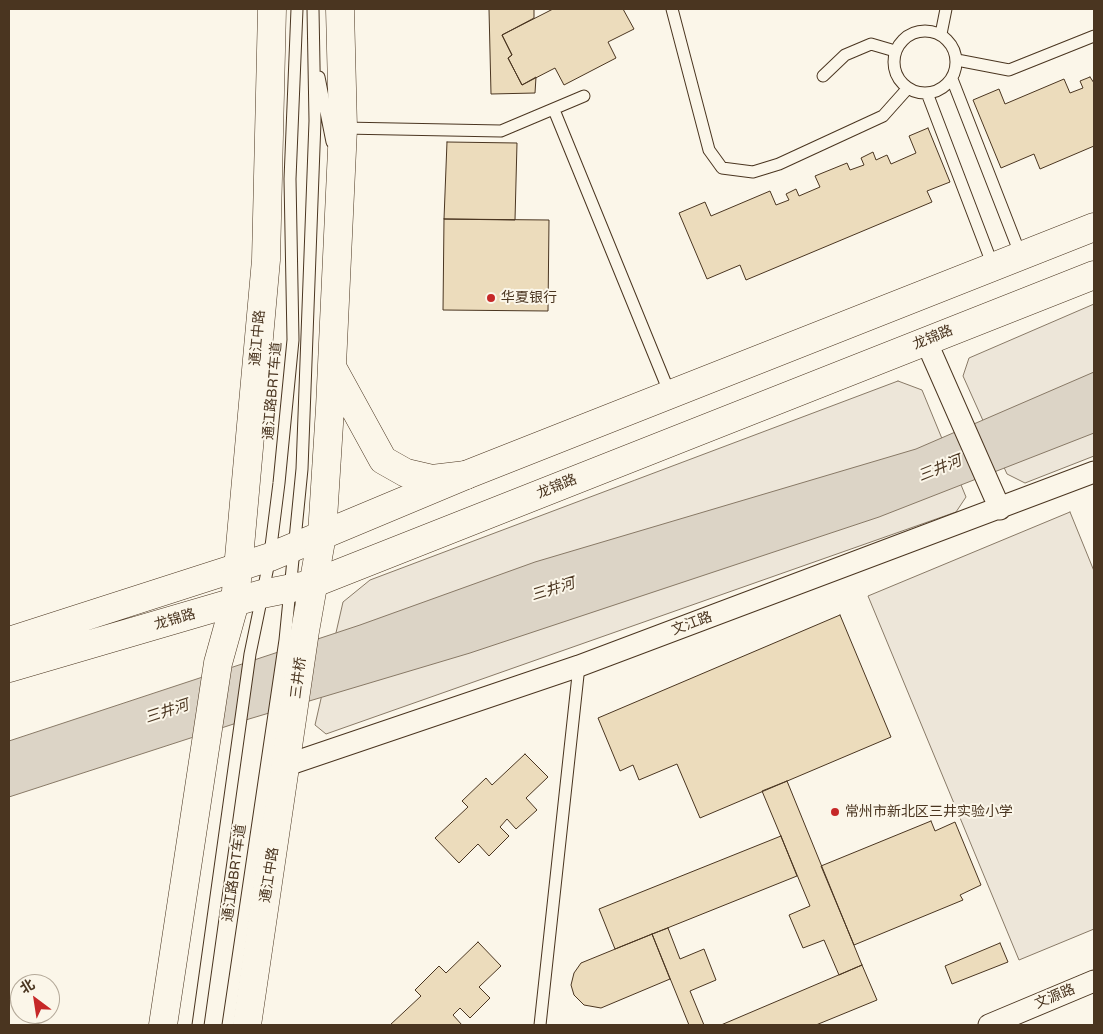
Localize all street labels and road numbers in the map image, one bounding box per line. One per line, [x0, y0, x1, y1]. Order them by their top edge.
street label: 通江中路 [247, 309, 269, 367]
street label: 龙锦路 [910, 322, 956, 354]
street label: 通江路BRT车道 [260, 341, 286, 441]
street label: 龙锦路 [534, 471, 580, 503]
street label: 龙锦路 [152, 606, 198, 634]
street label: 文江路 [669, 609, 715, 639]
street label: 三井桥 [288, 656, 310, 700]
street label: 通江路BRT车道 [220, 823, 250, 923]
street label: 通江中路 [257, 846, 283, 904]
street label: 文源路 [1032, 981, 1078, 1013]

